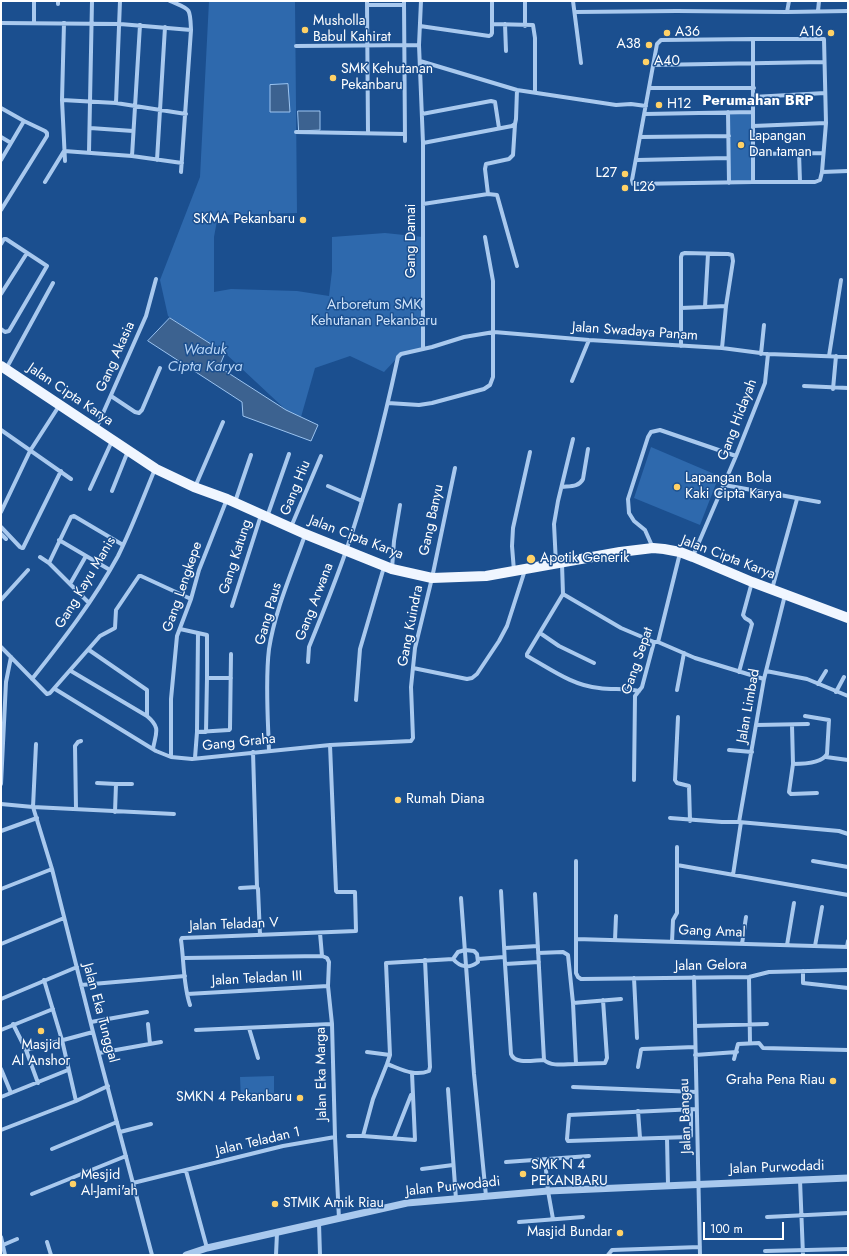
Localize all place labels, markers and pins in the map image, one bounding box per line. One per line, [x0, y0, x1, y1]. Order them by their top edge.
place label: Musholla Babul Kahirat [313, 14, 391, 46]
marker: Musholla Babul Kahirat [300, 25, 310, 35]
place label: A36 [675, 25, 700, 41]
place label: A16 [799, 25, 823, 41]
marker: A36 [662, 28, 672, 38]
marker: A16 [826, 28, 836, 38]
place label: A38 [616, 37, 641, 53]
marker: A38 [644, 40, 654, 50]
place label: A40 [654, 54, 680, 70]
marker: A40 [641, 57, 651, 67]
place label: SMK Kehutanan Pekanbaru [341, 62, 433, 94]
marker: SMK Kehutanan Pekanbaru [328, 73, 338, 83]
place label: H12 [667, 97, 691, 113]
marker: H12 [654, 100, 664, 110]
place label: Lapangan Dan taman [749, 129, 812, 162]
marker: Lapangan Dan taman [736, 140, 746, 150]
place label: L27 [595, 166, 617, 182]
marker: L27 [620, 169, 630, 179]
place label: L26 [633, 180, 655, 196]
marker: L26 [620, 183, 630, 193]
place label: SKMA Pekanbaru [193, 212, 295, 228]
marker: SKMA Pekanbaru [298, 215, 308, 225]
place label: Lapangan Bola Kaki Cipta Karya [685, 471, 782, 504]
marker: Lapangan Bola Kaki Cipta Karya [672, 482, 682, 492]
place label: Apotik Generik [540, 551, 629, 567]
marker: Apotik Generik [525, 553, 537, 565]
place label: Rumah Diana [406, 792, 484, 808]
marker: Rumah Diana [393, 795, 403, 805]
marker: Masjid Al Anshor [36, 1026, 46, 1036]
place label: Masjid Al Anshor [12, 1038, 70, 1070]
place label: Graha Pena Riau [726, 1073, 825, 1089]
marker: Graha Pena Riau [828, 1076, 838, 1086]
place label: SMKN 4 Pekanbaru [176, 1090, 292, 1106]
marker: SMKN 4 Pekanbaru [295, 1093, 305, 1103]
place label: SMK N 4 PEKANBARU [531, 1158, 608, 1190]
place label: Mesjid Al-Jami'ah [81, 1168, 138, 1200]
marker: SMK N 4 PEKANBARU [518, 1169, 528, 1179]
marker: Mesjid Al-Jami'ah [68, 1179, 78, 1189]
place label: STMIK Amik Riau [283, 1196, 384, 1212]
marker: STMIK Amik Riau [270, 1199, 280, 1209]
place label: Masjid Bundar [527, 1225, 612, 1241]
marker: Masjid Bundar [615, 1228, 625, 1238]

